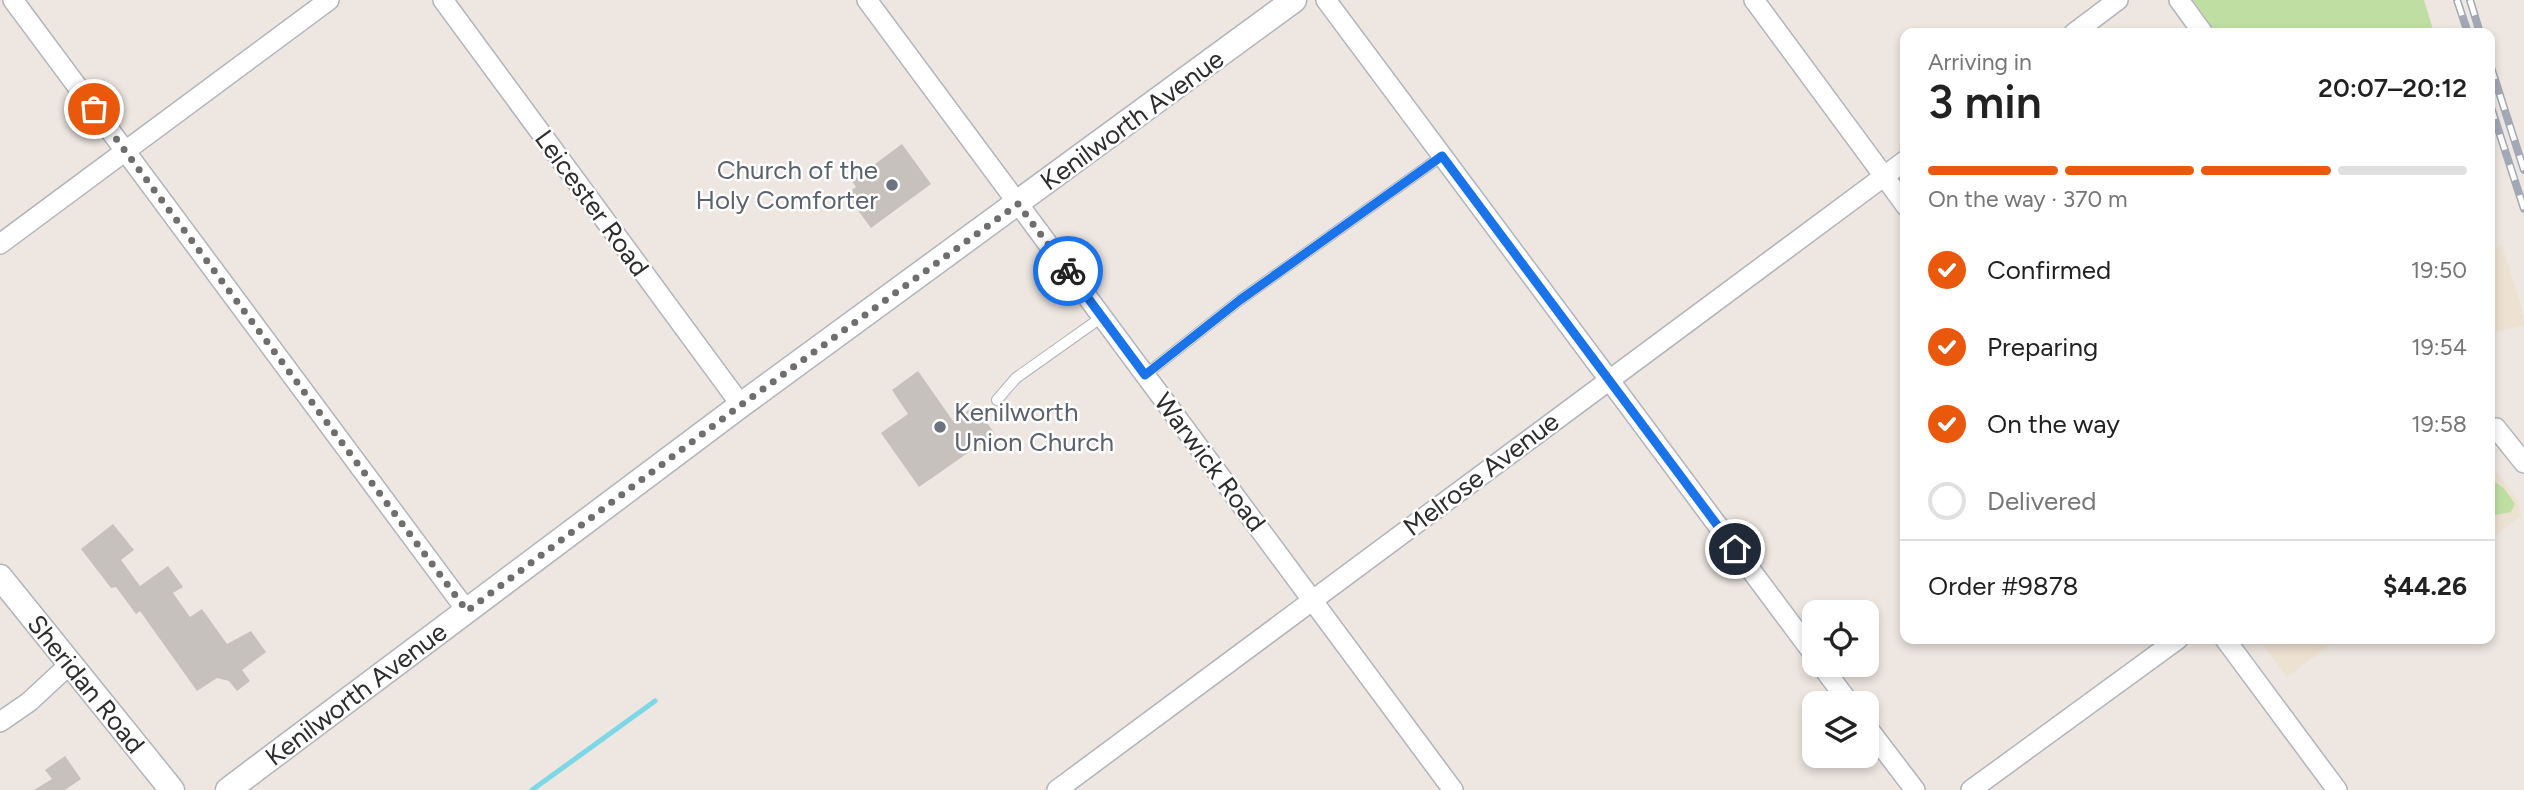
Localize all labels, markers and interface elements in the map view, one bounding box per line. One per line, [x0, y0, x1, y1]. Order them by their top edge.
street label: Kenilworth Avenue [1034, 43, 1230, 197]
text: Arriving in [1928, 48, 2032, 76]
text: 20:07–20:12 [2318, 72, 2467, 104]
text: 3 min [1928, 74, 2042, 130]
pin [64, 79, 124, 139]
icon: bag [75, 90, 113, 128]
street label: Leicester Road [528, 124, 656, 282]
place label: Church of the Holy Comforter [696, 154, 878, 216]
marker: Church of the Holy Comforter [884, 177, 900, 193]
text: On the way · 370 m [1928, 185, 2128, 213]
courier [1033, 236, 1103, 306]
icon: check [1928, 251, 1966, 289]
icon: bike [1049, 252, 1087, 290]
text: Confirmed [1987, 254, 2111, 286]
text: 19:50 [2411, 256, 2467, 284]
icon: check [1928, 328, 1966, 366]
text: Preparing [1987, 331, 2098, 363]
text: 19:54 [2411, 333, 2467, 361]
street label: Warwick Road [1147, 386, 1273, 538]
place label: Kenilworth Union Church [954, 396, 1114, 458]
street label: Melrose Avenue [1397, 405, 1565, 543]
icon: check [1928, 405, 1966, 443]
text: On the way [1987, 408, 2120, 440]
text: 19:58 [2411, 410, 2467, 438]
marker: Kenilworth Union Church [932, 419, 948, 435]
text: Delivered [1987, 485, 2096, 517]
pin [1705, 519, 1765, 579]
icon: home [1716, 530, 1754, 568]
text: Order #9878 [1928, 570, 2079, 602]
text: $44.26 [2383, 570, 2467, 602]
map controls [1802, 600, 1879, 768]
button: locate [1802, 600, 1879, 677]
street label: Sheridan Road [20, 608, 152, 760]
street label: Kenilworth Avenue [259, 615, 453, 773]
button: layers [1802, 691, 1879, 768]

